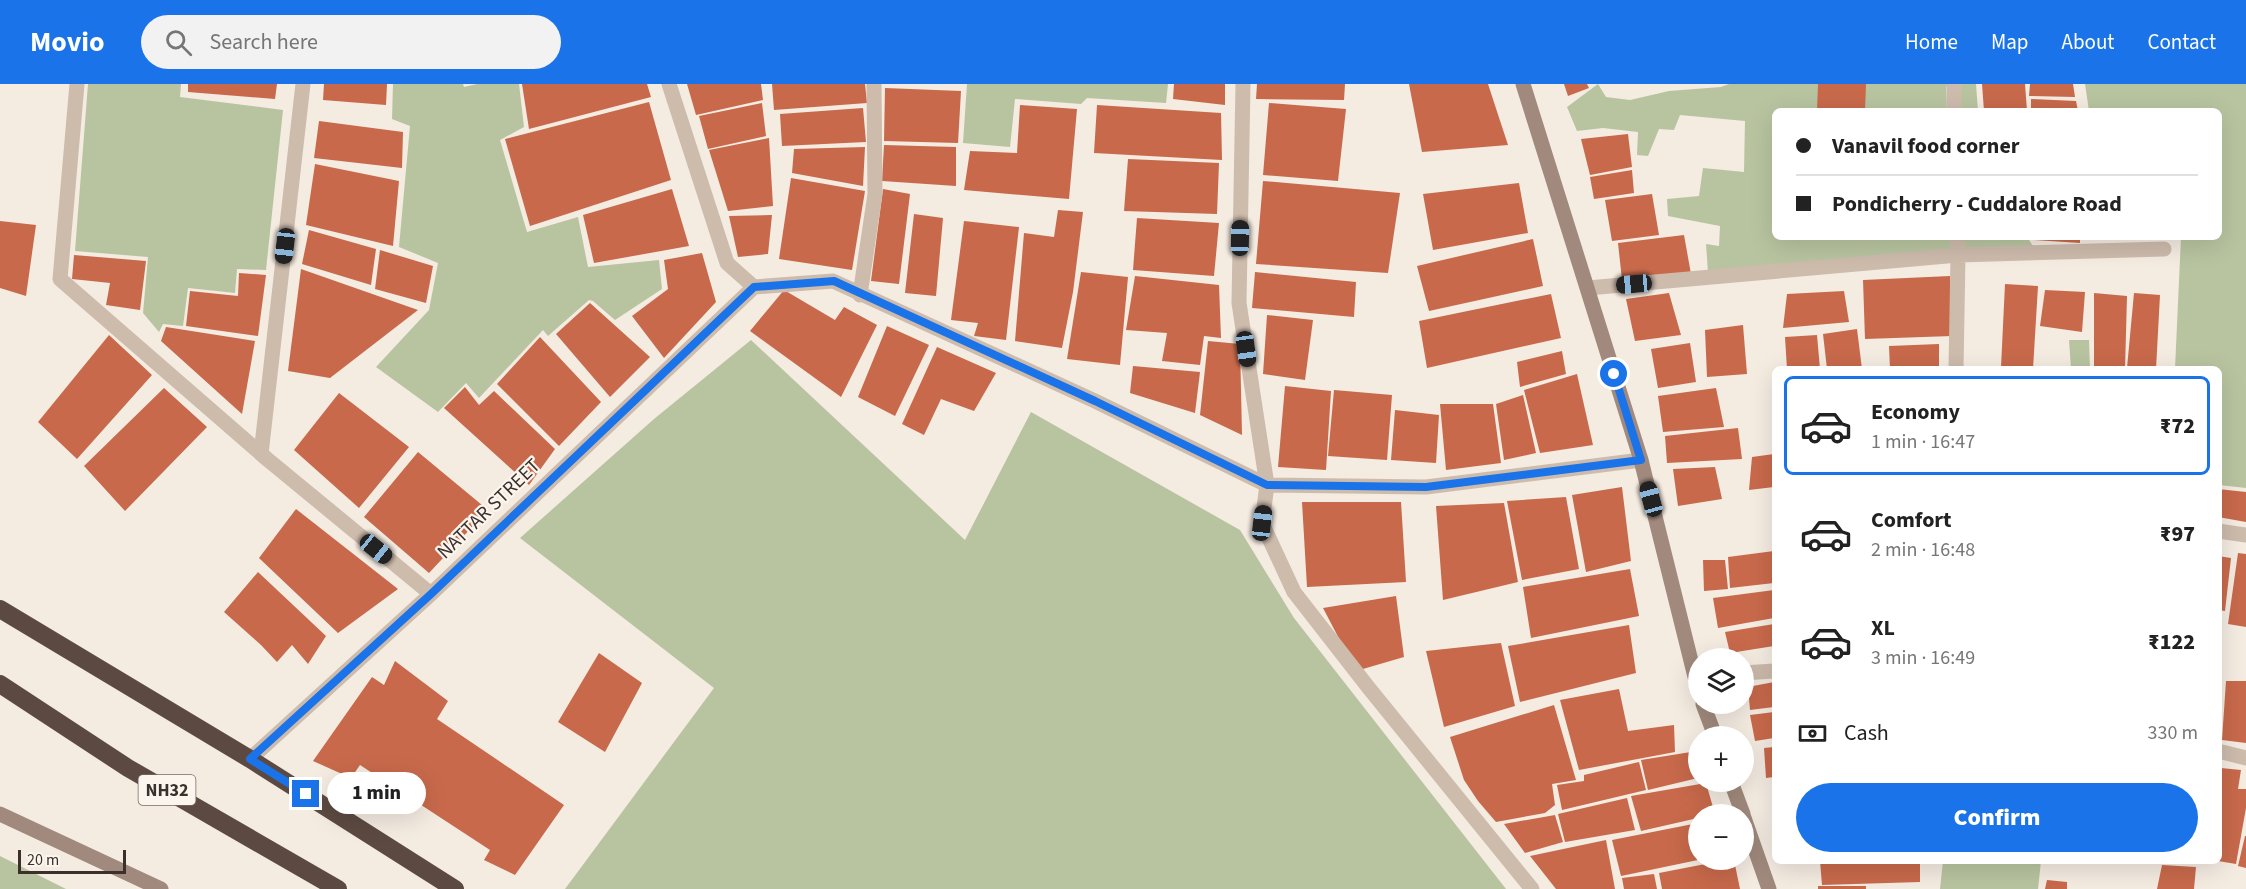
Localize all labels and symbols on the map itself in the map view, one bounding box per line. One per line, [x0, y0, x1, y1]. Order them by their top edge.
car [1231, 220, 1249, 256]
car [274, 227, 296, 265]
car [1615, 273, 1653, 295]
car [1235, 330, 1257, 368]
route start [1600, 360, 1627, 387]
street label: NATTAR STREET [431, 452, 547, 566]
car [1638, 479, 1664, 519]
car [1251, 504, 1273, 542]
car [356, 531, 396, 567]
callout: 1 min [327, 773, 426, 815]
road number: NH32 [138, 775, 195, 805]
route end [292, 780, 319, 807]
scale bar [18, 847, 126, 874]

